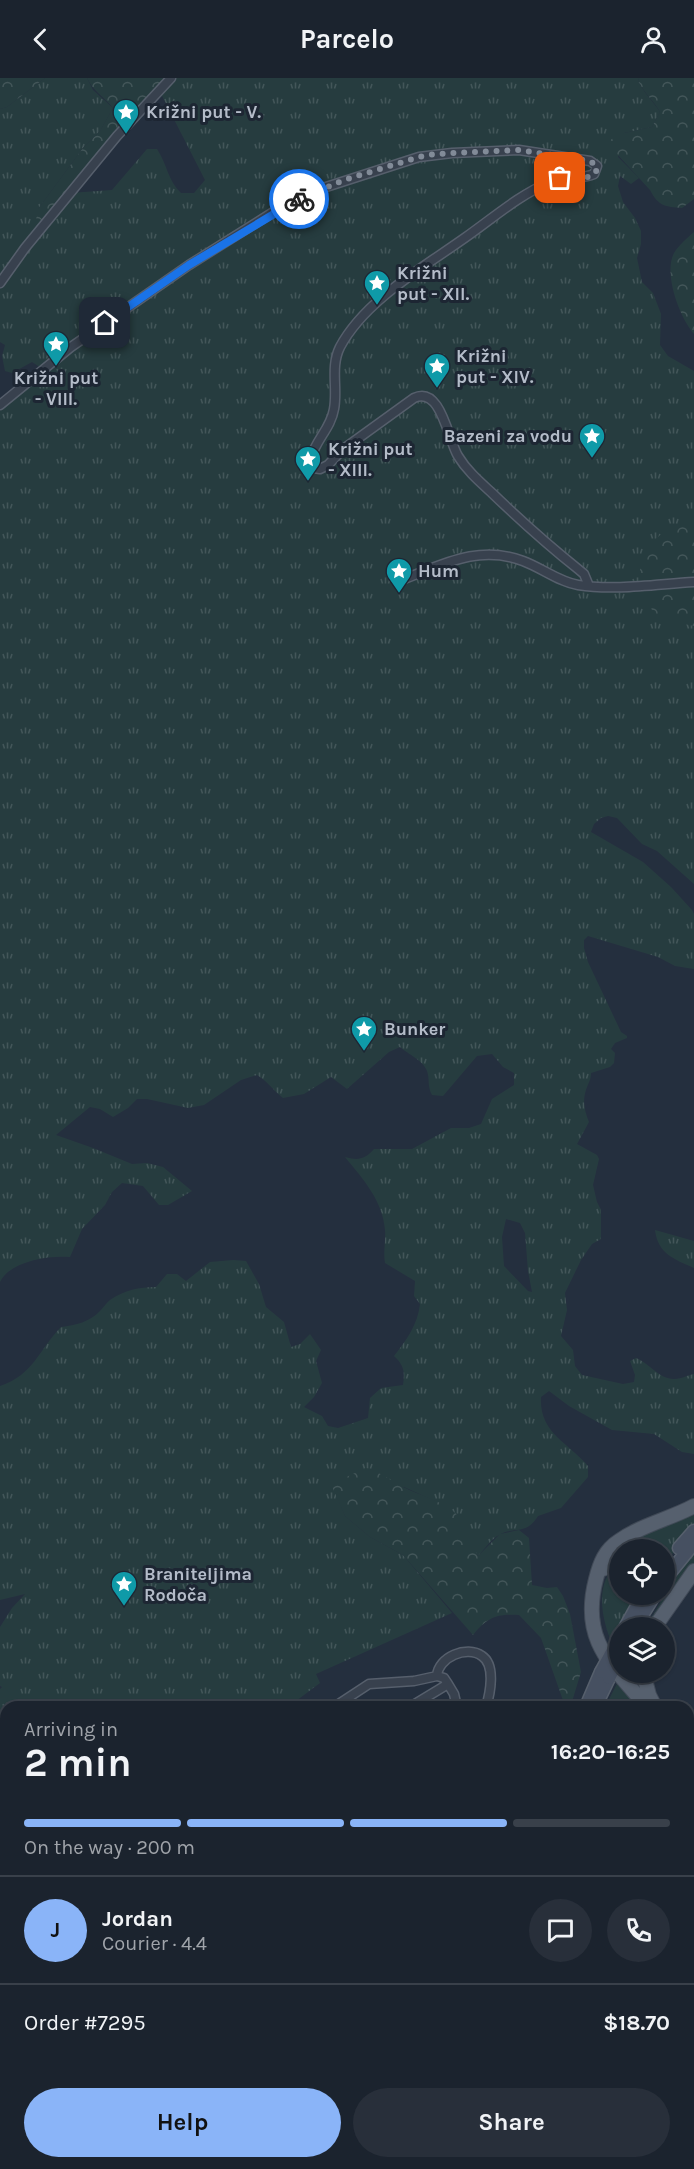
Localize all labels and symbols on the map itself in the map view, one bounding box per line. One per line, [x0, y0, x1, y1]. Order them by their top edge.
place icon: Križni put - V. [111, 97, 141, 135]
place label: Križni put - V. [146, 101, 261, 123]
pin [534, 152, 585, 203]
courier [269, 169, 329, 229]
place label: Križni put - XII. [397, 262, 469, 305]
place icon: Križni put - XII. [362, 268, 392, 306]
pin [79, 297, 130, 348]
place icon: Križni put - VIII. [41, 329, 71, 367]
place label: Križni put - XIV. [456, 345, 534, 388]
place icon: Križni put - XIV. [422, 351, 452, 389]
place label: Križni put - VIII. [14, 367, 98, 410]
place icon: Bazeni za vodu [577, 421, 607, 459]
place label: Bazeni za vodu [444, 425, 572, 447]
place label: Križni put - XIII. [328, 438, 413, 481]
place icon: Križni put - XIII. [293, 444, 323, 482]
place icon: Hum [384, 556, 414, 594]
place label: Hum [418, 560, 459, 582]
place icon: Bunker [349, 1014, 379, 1052]
place label: Bunker [384, 1018, 445, 1040]
place label: Braniteljima Rodoča [144, 1563, 252, 1606]
place icon: Braniteljima Rodoča [109, 1569, 139, 1607]

